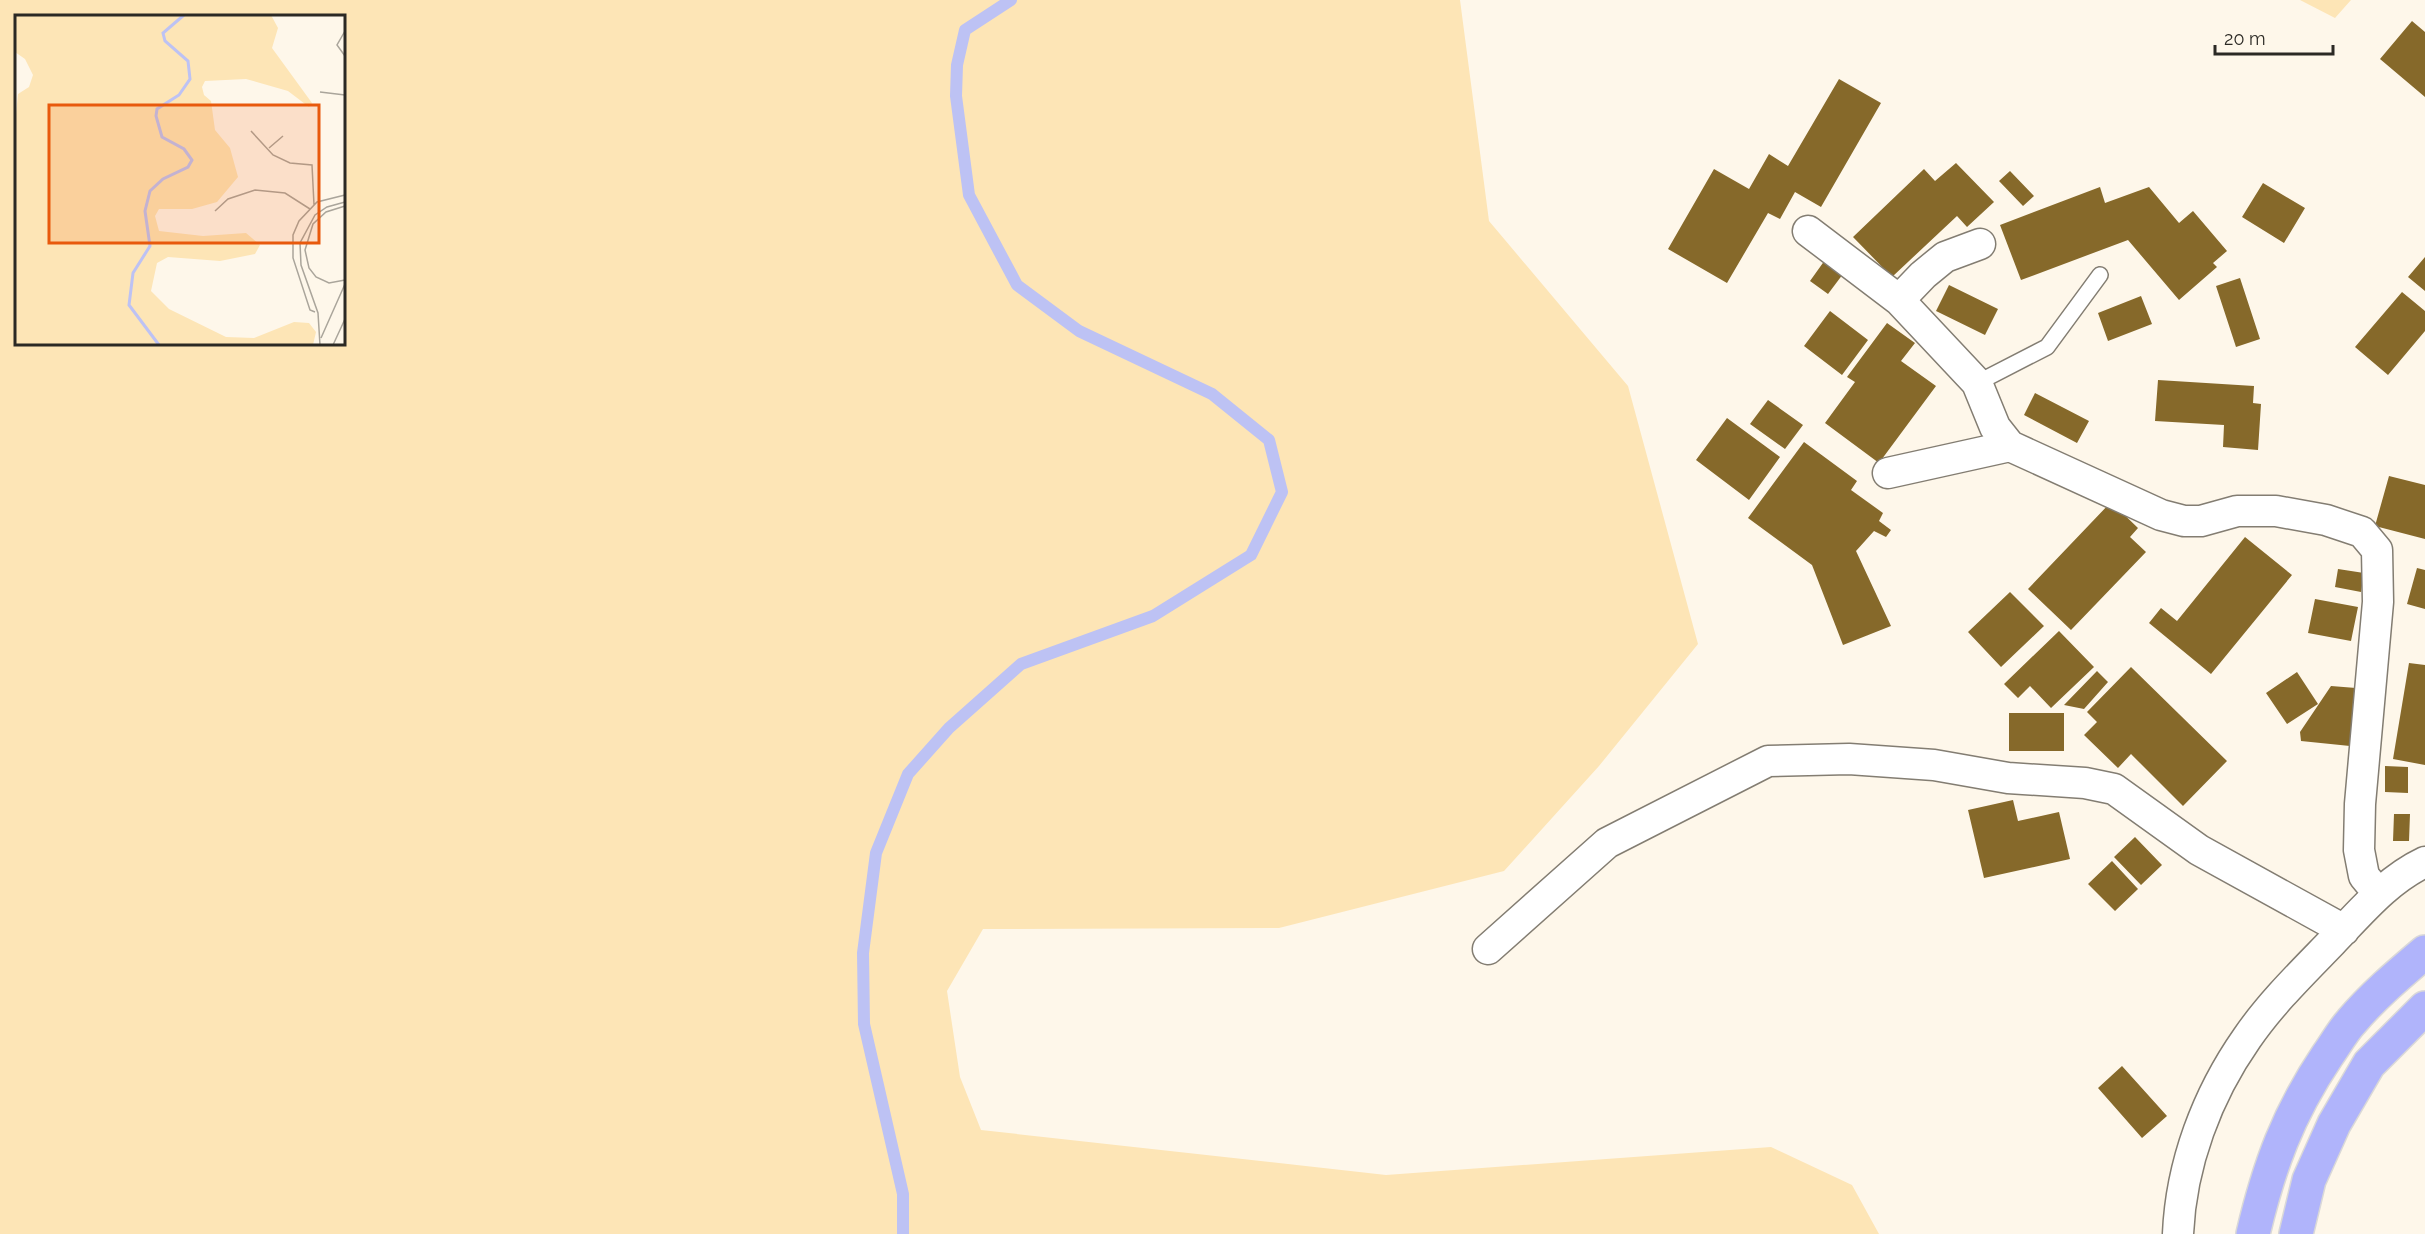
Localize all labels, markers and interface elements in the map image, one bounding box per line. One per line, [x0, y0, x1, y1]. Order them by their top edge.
inset map [15, 15, 345, 345]
scale bar [2215, 18, 2334, 56]
text: 20 m [2224, 28, 2266, 49]

